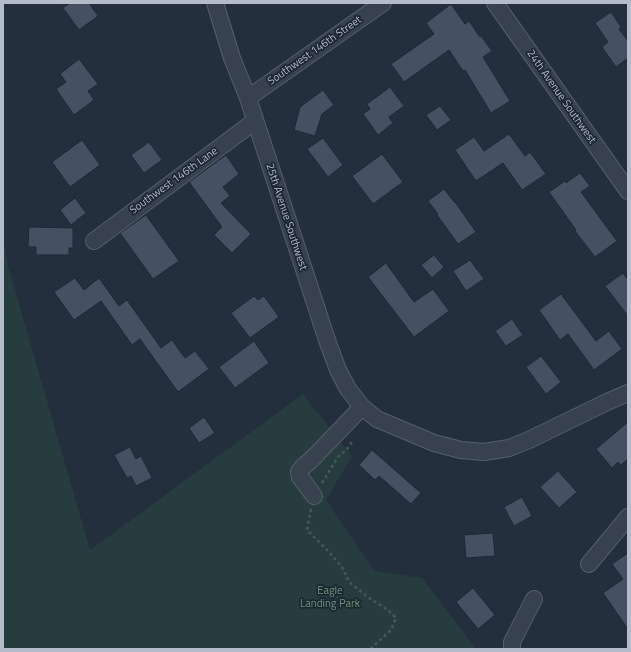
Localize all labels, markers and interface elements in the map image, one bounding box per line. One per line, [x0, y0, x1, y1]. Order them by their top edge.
street label: Southwest 146th Street [265, 14, 365, 88]
street label: 24th Avenue Southwest [524, 48, 598, 146]
street label: Southwest 146th Lane [127, 145, 221, 217]
street label: 25th Avenue Southwest [262, 162, 310, 272]
park label: Eagle Landing Park [300, 584, 360, 610]

